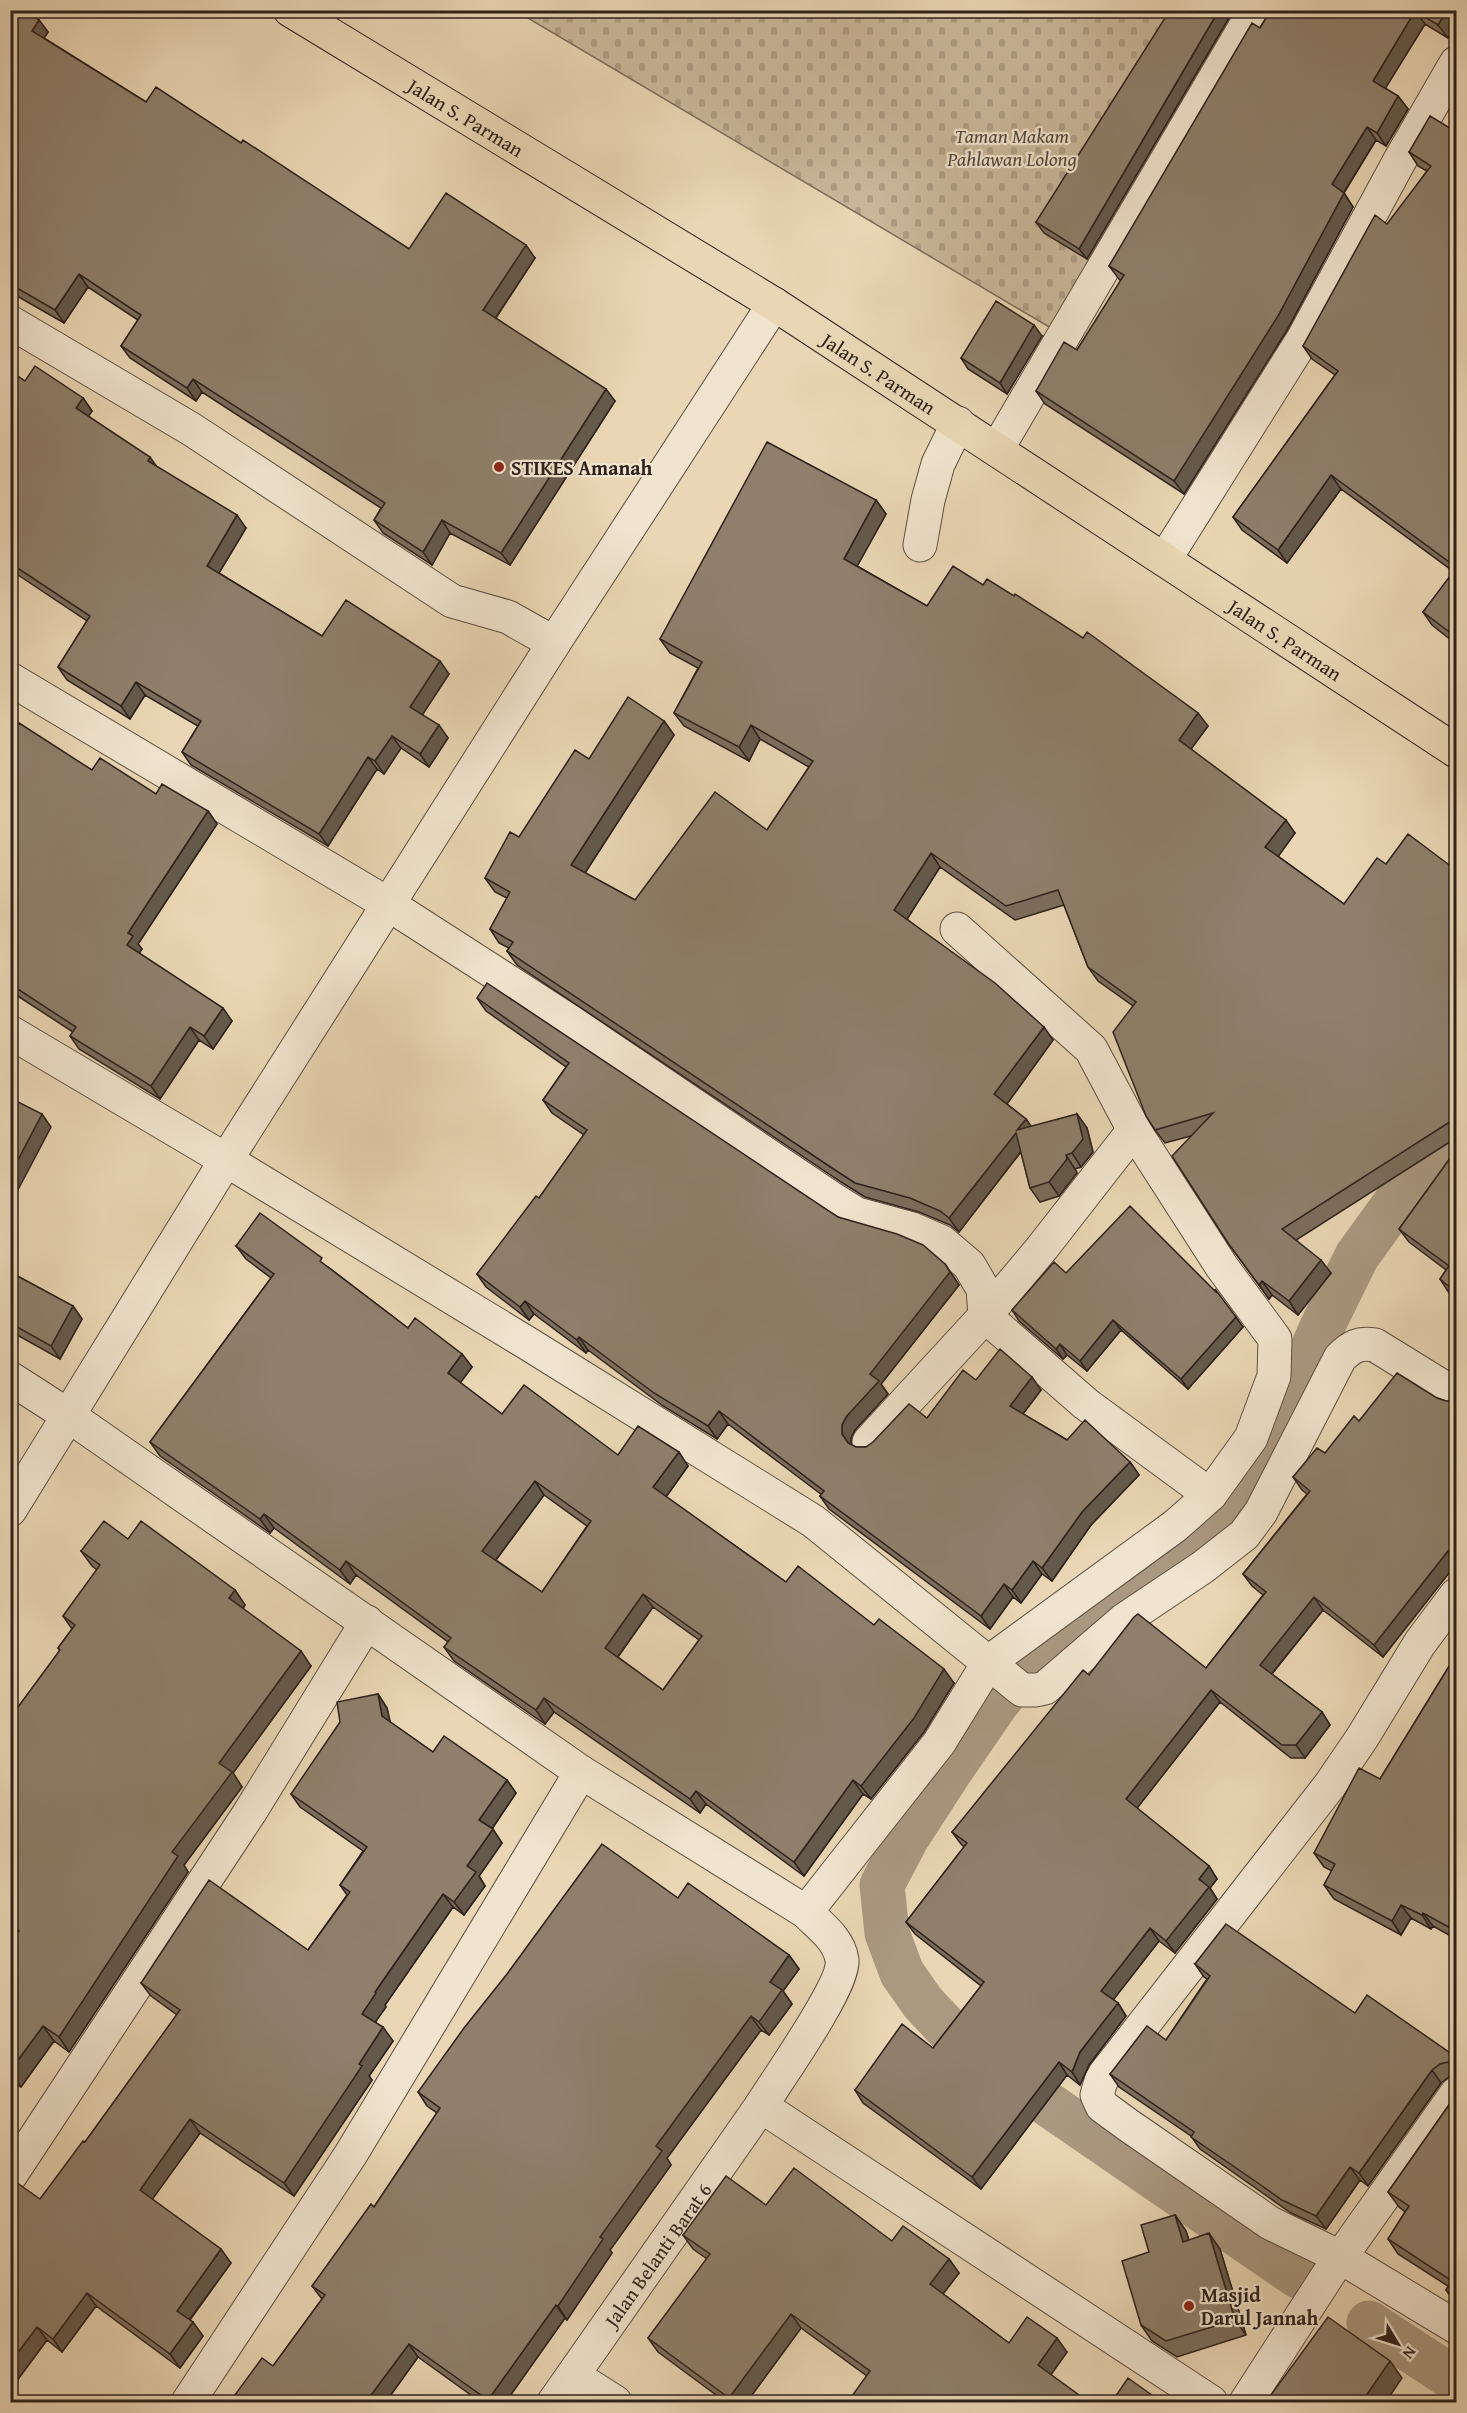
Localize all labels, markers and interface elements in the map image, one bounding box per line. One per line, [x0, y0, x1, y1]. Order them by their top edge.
street label: Jalan S. Parman [400, 69, 530, 163]
park label: Taman Makam Pahlawan Lolong [946, 121, 1077, 173]
street label: Jalan S. Parman [814, 323, 942, 421]
place label: STIKES Amanah [511, 453, 653, 482]
marker: STIKES Amanah [492, 460, 506, 474]
street label: Jalan S. Parman [1220, 590, 1348, 687]
street label: Jalan Belanti Barat 6 [595, 2177, 718, 2335]
place label: Masjid Darul Jannah [1201, 2280, 1319, 2332]
marker: Masjid Darul Jannah [1182, 2299, 1196, 2313]
north arrow [1368, 2314, 1428, 2374]
text: N [1397, 2342, 1423, 2365]

